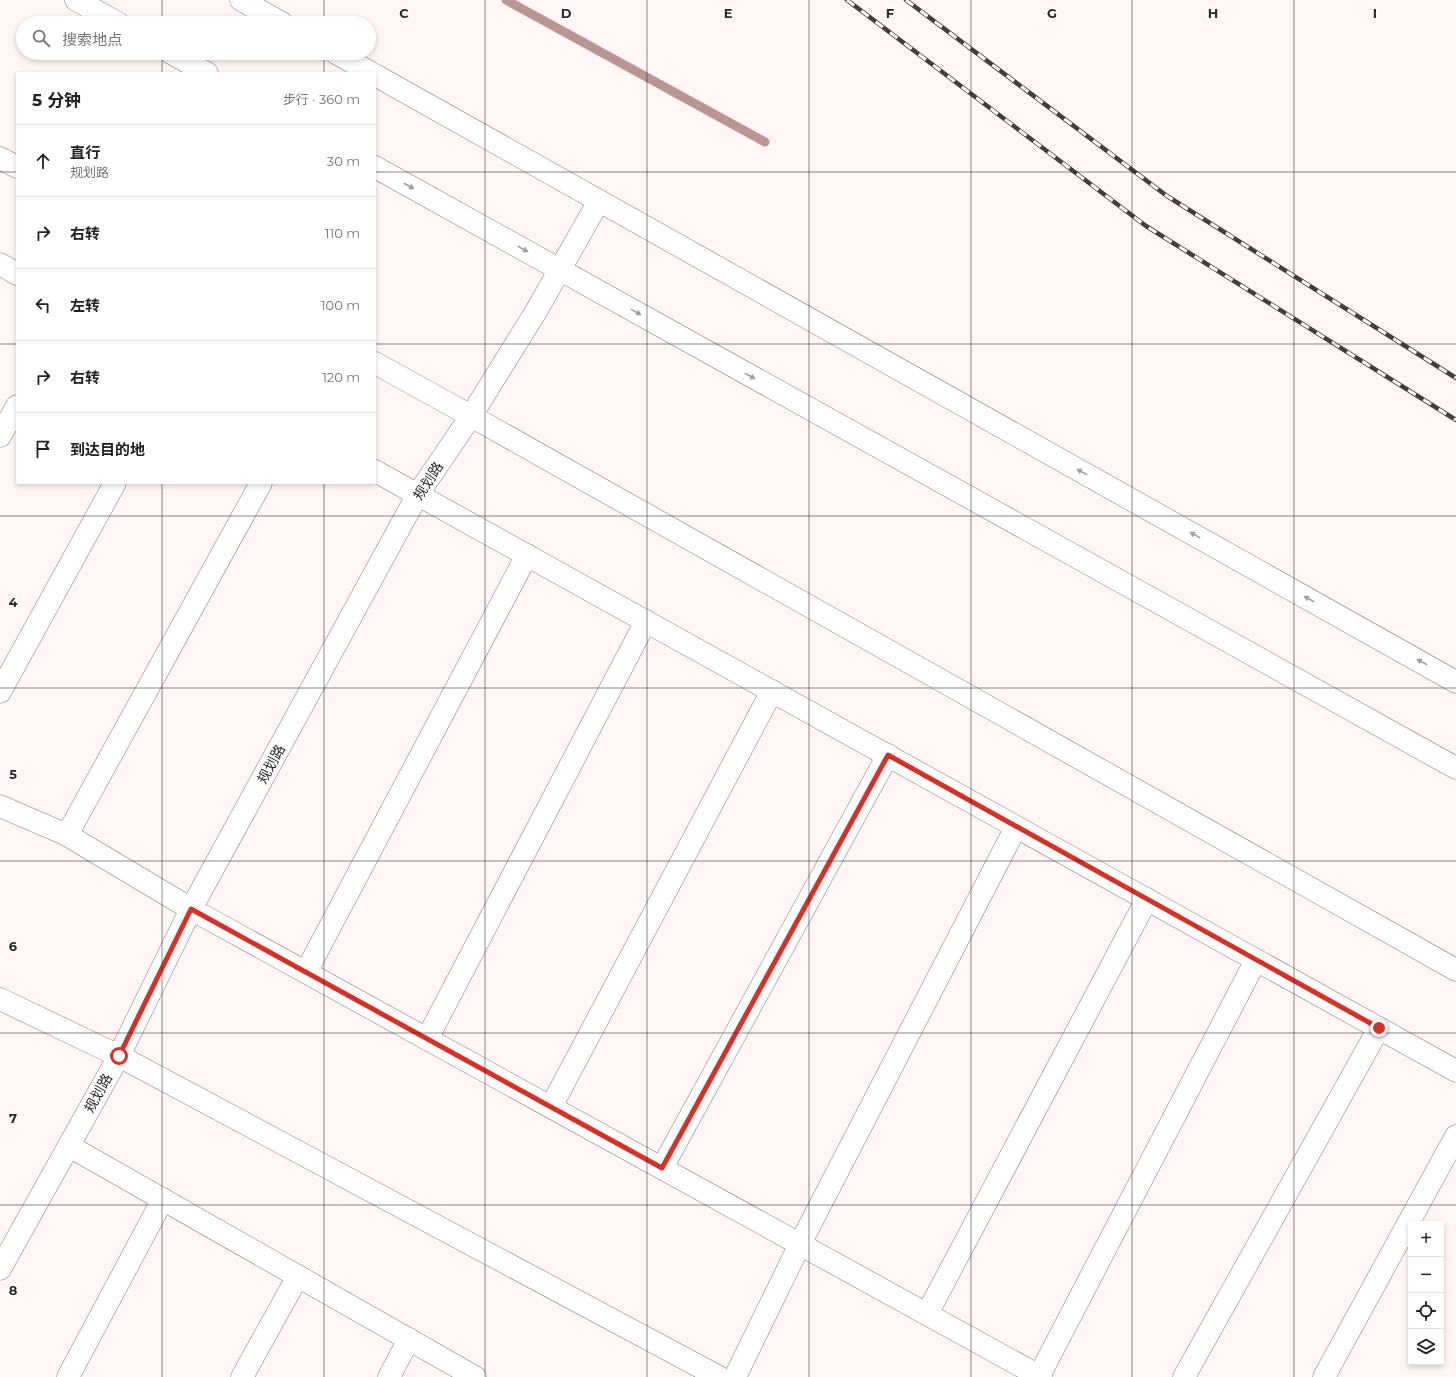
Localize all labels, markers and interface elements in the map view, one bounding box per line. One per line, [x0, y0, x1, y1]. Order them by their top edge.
text: C [399, 5, 409, 21]
text: D [561, 5, 572, 21]
text: E [724, 5, 733, 21]
text: F [886, 5, 894, 21]
text: G [1047, 5, 1057, 21]
text: H [1208, 5, 1218, 21]
text: I [1373, 5, 1377, 21]
search box [16, 16, 376, 60]
icon: search [30, 27, 52, 49]
text: 搜索地点 [62, 30, 122, 49]
text: 5 分钟 [32, 90, 81, 110]
text: 步行 · 360 m [283, 91, 360, 107]
text: 直行 [70, 143, 100, 162]
icon: ahead [32, 150, 54, 172]
text: 30 m [327, 153, 360, 169]
text: 规划路 [70, 164, 109, 180]
one-way arrow [403, 182, 415, 189]
icon: right [32, 222, 54, 244]
text: 右转 [70, 224, 100, 243]
text: 110 m [325, 225, 360, 241]
one-way arrow [517, 246, 528, 252]
icon: left [32, 294, 54, 316]
text: 左转 [70, 296, 100, 315]
text: 100 m [321, 297, 360, 313]
one-way arrow [630, 309, 642, 316]
icon: right [32, 366, 54, 388]
text: 右转 [70, 368, 100, 387]
text: 120 m [322, 369, 360, 385]
one-way arrow [744, 372, 756, 379]
icon: arrive [32, 438, 54, 460]
text: 到达目的地 [70, 440, 145, 459]
street label: 规划路 [409, 458, 447, 504]
one-way arrow [1076, 468, 1088, 475]
one-way arrow [1189, 532, 1201, 539]
text: 4 [9, 594, 18, 610]
one-way arrow [1303, 595, 1314, 602]
one-way arrow [1416, 659, 1428, 666]
street label: 规划路 [253, 741, 289, 787]
text: 5 [9, 766, 17, 782]
text: 6 [9, 938, 18, 954]
route end [1370, 1019, 1388, 1037]
route start [110, 1047, 128, 1065]
street label: 规划路 [80, 1070, 116, 1116]
text: 7 [9, 1110, 17, 1126]
map controls [1408, 1221, 1444, 1365]
button: + [1408, 1221, 1444, 1257]
button: − [1408, 1257, 1444, 1293]
text: 8 [9, 1282, 18, 1298]
button: locate [1408, 1293, 1444, 1329]
button: layers [1408, 1329, 1444, 1365]

